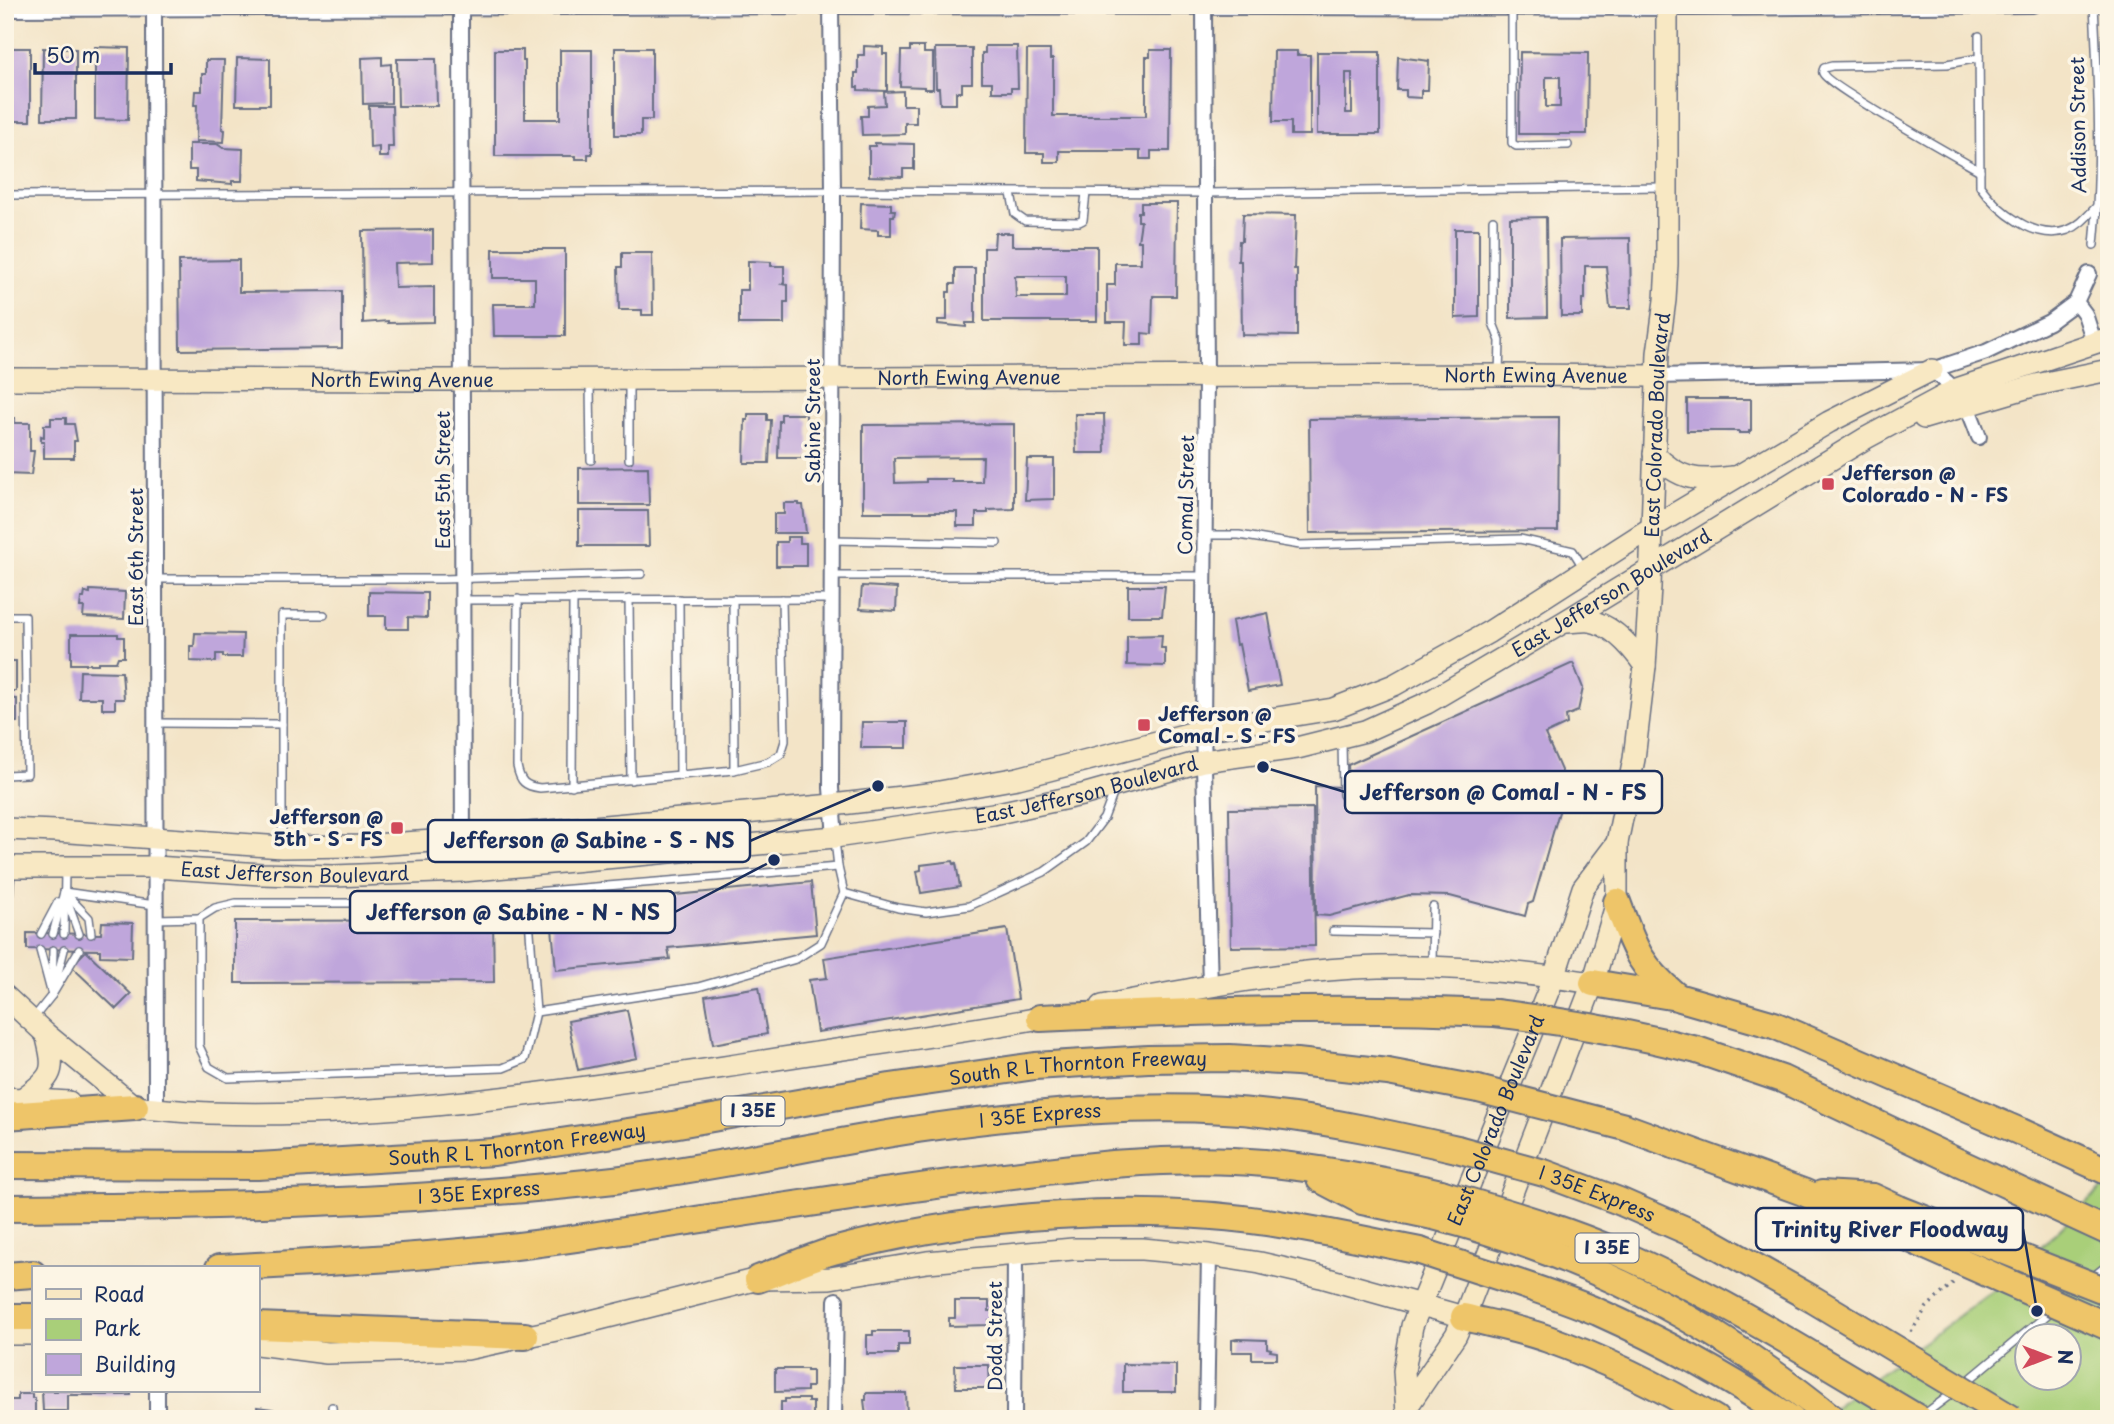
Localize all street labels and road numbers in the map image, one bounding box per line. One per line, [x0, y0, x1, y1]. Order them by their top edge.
street label: Addison Street [2062, 56, 2092, 194]
street label: East Colorado Boulevard [1637, 310, 1676, 538]
street label: Sabine Street [798, 358, 826, 484]
street label: North Ewing Avenue [1444, 360, 1628, 389]
street label: North Ewing Avenue [877, 362, 1061, 391]
street label: North Ewing Avenue [310, 365, 494, 393]
street label: East 5th Street [428, 411, 456, 549]
street label: Comal Street [1170, 435, 1200, 555]
street label: East 6th Street [121, 487, 149, 626]
street label: East Jefferson Boulevard [1506, 521, 1716, 663]
street label: East Jefferson Boulevard [973, 748, 1201, 829]
street label: East Jefferson Boulevard [180, 854, 410, 889]
street label: East Colorado Boulevard [1439, 1010, 1550, 1229]
street label: South R L Thornton Freeway [947, 1043, 1207, 1091]
street label: I 35E Express [977, 1095, 1102, 1134]
road number: I 35E [722, 1096, 784, 1126]
street label: South R L Thornton Freeway [388, 1115, 647, 1171]
street label: I 35E Express [1536, 1157, 1660, 1228]
street label: I 35E Express [416, 1173, 541, 1210]
road number: I 35E [1576, 1233, 1638, 1262]
street label: Dodd Street [980, 1281, 1008, 1391]

